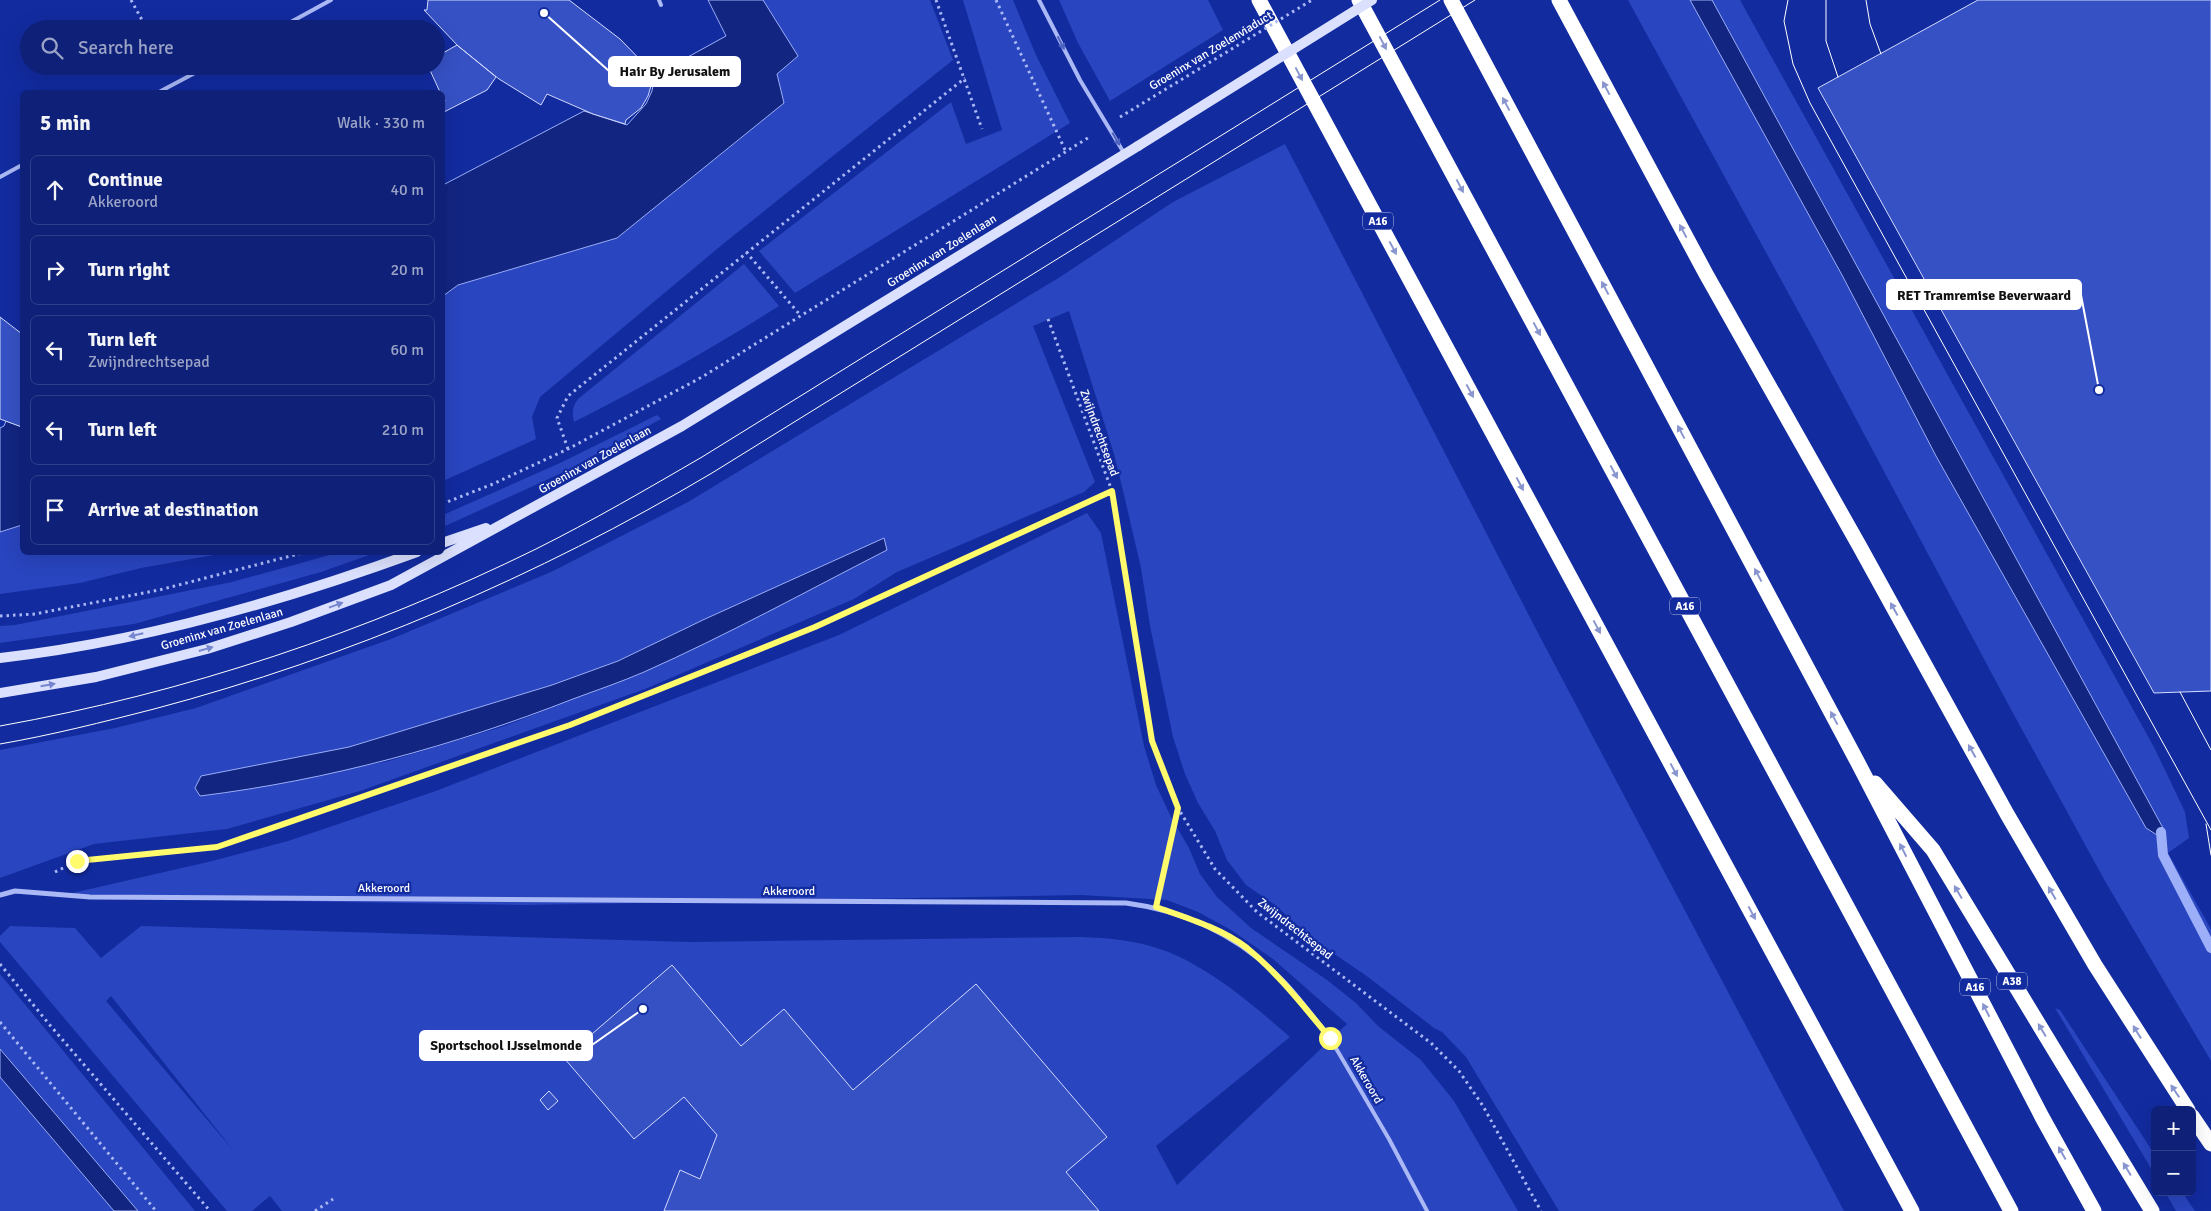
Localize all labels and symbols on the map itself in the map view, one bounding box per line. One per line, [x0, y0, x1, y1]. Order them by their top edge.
street label: Groeninx van Zoelenviaduct [1147, 8, 1275, 94]
one-way arrow [1057, 36, 1066, 51]
one-way arrow [1378, 36, 1387, 50]
callout: Hair By Jerusalem [609, 57, 740, 86]
text: Hair By Jerusalem [620, 63, 730, 80]
one-way arrow [1295, 66, 1303, 81]
one-way arrow [1602, 81, 1610, 95]
one-way arrow [1502, 97, 1511, 111]
one-way arrow [1112, 133, 1121, 146]
one-way arrow [1455, 179, 1464, 193]
street label: Groeninx van Zoelenlaan [884, 211, 1000, 291]
road number: A16 [1363, 212, 1393, 230]
one-way arrow [1679, 224, 1687, 238]
one-way arrow [1389, 240, 1397, 255]
callout: RET Tramremise Beverwaard [1887, 280, 2081, 309]
one-way arrow [1601, 281, 1609, 296]
text: RET Tramremise Beverwaard [1897, 287, 2071, 304]
one-way arrow [1532, 322, 1541, 336]
one-way arrow [1466, 383, 1474, 398]
street label: Zwijndrechtsepad [1076, 388, 1122, 478]
street label: Groeninx van Zoelenlaan [536, 423, 654, 497]
one-way arrow [1677, 425, 1686, 438]
one-way arrow [1610, 465, 1618, 479]
one-way arrow [1516, 477, 1524, 491]
one-way arrow [1754, 568, 1762, 582]
road number: A16 [1670, 598, 1700, 614]
one-way arrow [329, 601, 344, 608]
one-way arrow [1890, 602, 1898, 616]
street label: Groeninx van Zoelenlaan [159, 604, 285, 654]
one-way arrow [1593, 620, 1601, 634]
one-way arrow [129, 631, 144, 639]
one-way arrow [199, 644, 214, 652]
one-way arrow [40, 680, 56, 688]
one-way arrow [1830, 712, 1839, 725]
one-way arrow [1968, 744, 1976, 759]
one-way arrow [1670, 763, 1679, 777]
one-way arrow [1899, 843, 1907, 857]
route end [66, 850, 89, 873]
street label: Akkeroord [358, 881, 410, 896]
street label: Akkeroord [763, 884, 815, 899]
one-way arrow [1953, 885, 1962, 898]
one-way arrow [2048, 886, 2057, 899]
street label: Zwijndrechtsepad [1254, 895, 1336, 963]
one-way arrow [1747, 906, 1756, 920]
road number: A38 [1997, 972, 2027, 989]
road number: A16 [1960, 979, 1990, 996]
one-way arrow [1982, 1002, 1990, 1017]
one-way arrow [2038, 1024, 2047, 1037]
one-way arrow [2132, 1025, 2141, 1038]
route start [1319, 1027, 1342, 1050]
callout: Sportschool IJsselmonde [420, 1031, 592, 1060]
text: Sportschool IJsselmonde [430, 1037, 582, 1054]
street label: Akkeroord [1346, 1054, 1386, 1106]
one-way arrow [2170, 1085, 2180, 1098]
one-way arrow [2058, 1146, 2066, 1160]
one-way arrow [2122, 1163, 2132, 1176]

